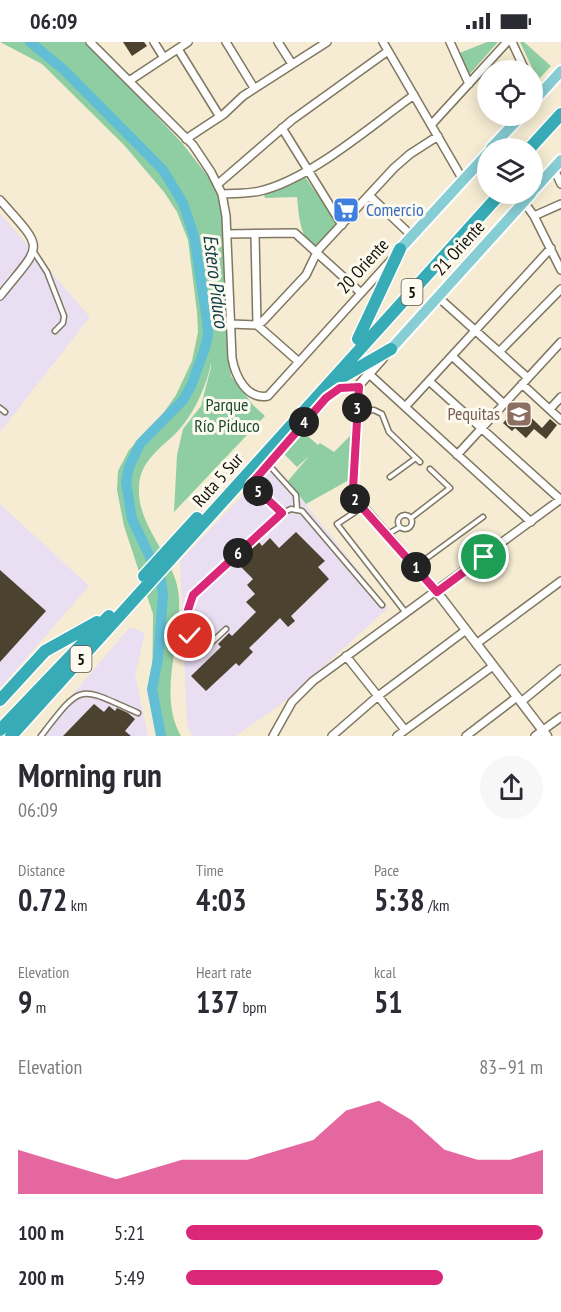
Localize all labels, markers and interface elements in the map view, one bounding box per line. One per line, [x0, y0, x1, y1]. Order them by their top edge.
text: 06:09 [30, 7, 78, 35]
map controls [477, 60, 543, 204]
button: locate [477, 60, 543, 126]
button: layers [477, 138, 543, 204]
supermarket icon: Comercio [331, 195, 361, 225]
place label: Comercio [366, 198, 424, 221]
street label: 21 Oriente [428, 215, 489, 280]
water label: Estero Piduco [197, 233, 235, 330]
street label: 20 Oriente [332, 233, 393, 298]
road number: 5 [402, 279, 422, 305]
park label: Parque Río Piduco [194, 393, 260, 437]
pin: 3 [342, 393, 372, 423]
text: 3 [353, 398, 361, 418]
school or university icon: Pequitas [504, 399, 534, 429]
place label: Pequitas [447, 402, 500, 425]
pin: 4 [289, 407, 319, 437]
text: 4 [300, 412, 308, 432]
street label: Ruta 5 Sur [187, 448, 248, 511]
pin: 5 [243, 476, 273, 506]
text: 5 [254, 481, 262, 501]
pin: 2 [340, 484, 370, 514]
text: 2 [351, 489, 359, 509]
pin [458, 531, 509, 582]
pin: 6 [223, 538, 253, 568]
icon: arrive [467, 540, 500, 573]
text: 6 [234, 543, 242, 563]
pin: 1 [401, 552, 431, 582]
text: 1 [412, 557, 420, 577]
pin [164, 610, 215, 661]
icon: check [173, 619, 206, 652]
road number: 5 [70, 646, 92, 672]
text: Morning run [18, 753, 162, 796]
button: share [480, 756, 543, 819]
text: 06:09 [18, 797, 58, 823]
text: Distance [18, 860, 65, 880]
text: Time [196, 860, 224, 880]
text: Pace [374, 860, 399, 880]
text: 0.72 [18, 880, 67, 919]
text: 4:03 [196, 880, 247, 919]
text: 5:38 [374, 880, 425, 919]
text: km [67, 895, 87, 915]
text: /km [425, 895, 449, 915]
text: Elevation [18, 962, 69, 982]
text: Heart rate [196, 962, 252, 982]
text: kcal [374, 962, 396, 982]
text: 9 [18, 982, 32, 1021]
text: 137 [196, 982, 239, 1021]
text: 51 [374, 982, 403, 1021]
text: m [32, 997, 46, 1017]
text: bpm [239, 997, 267, 1017]
text: Elevation [18, 1054, 82, 1080]
text: 83–91 m [479, 1054, 543, 1080]
text: 100 m [18, 1220, 64, 1246]
text: 5:21 [114, 1220, 145, 1246]
text: 200 m [18, 1265, 64, 1291]
text: 5:49 [114, 1265, 145, 1291]

